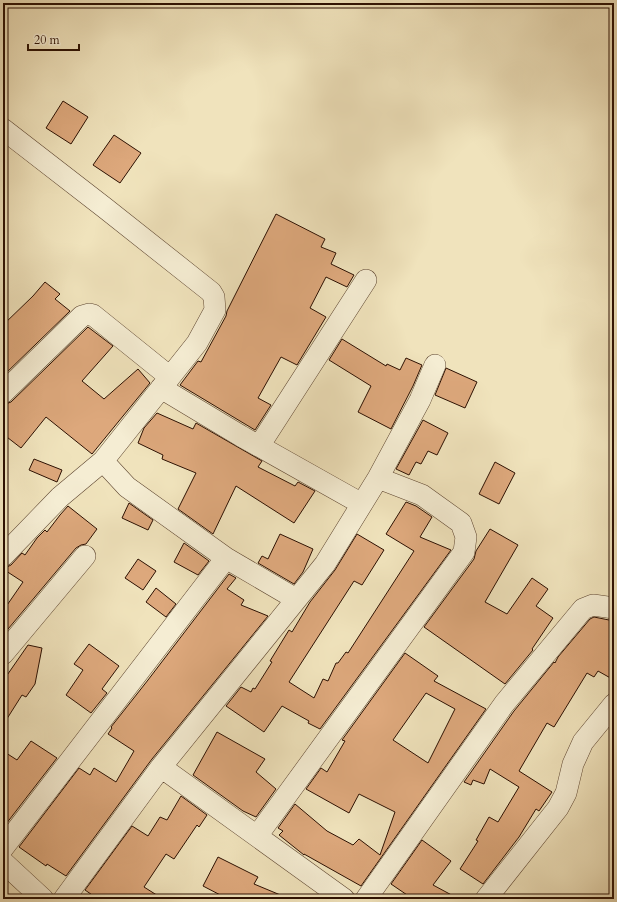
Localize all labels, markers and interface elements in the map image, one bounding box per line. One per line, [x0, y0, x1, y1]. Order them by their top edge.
scale bar [28, 26, 79, 52]
text: 20 m [34, 32, 61, 48]

